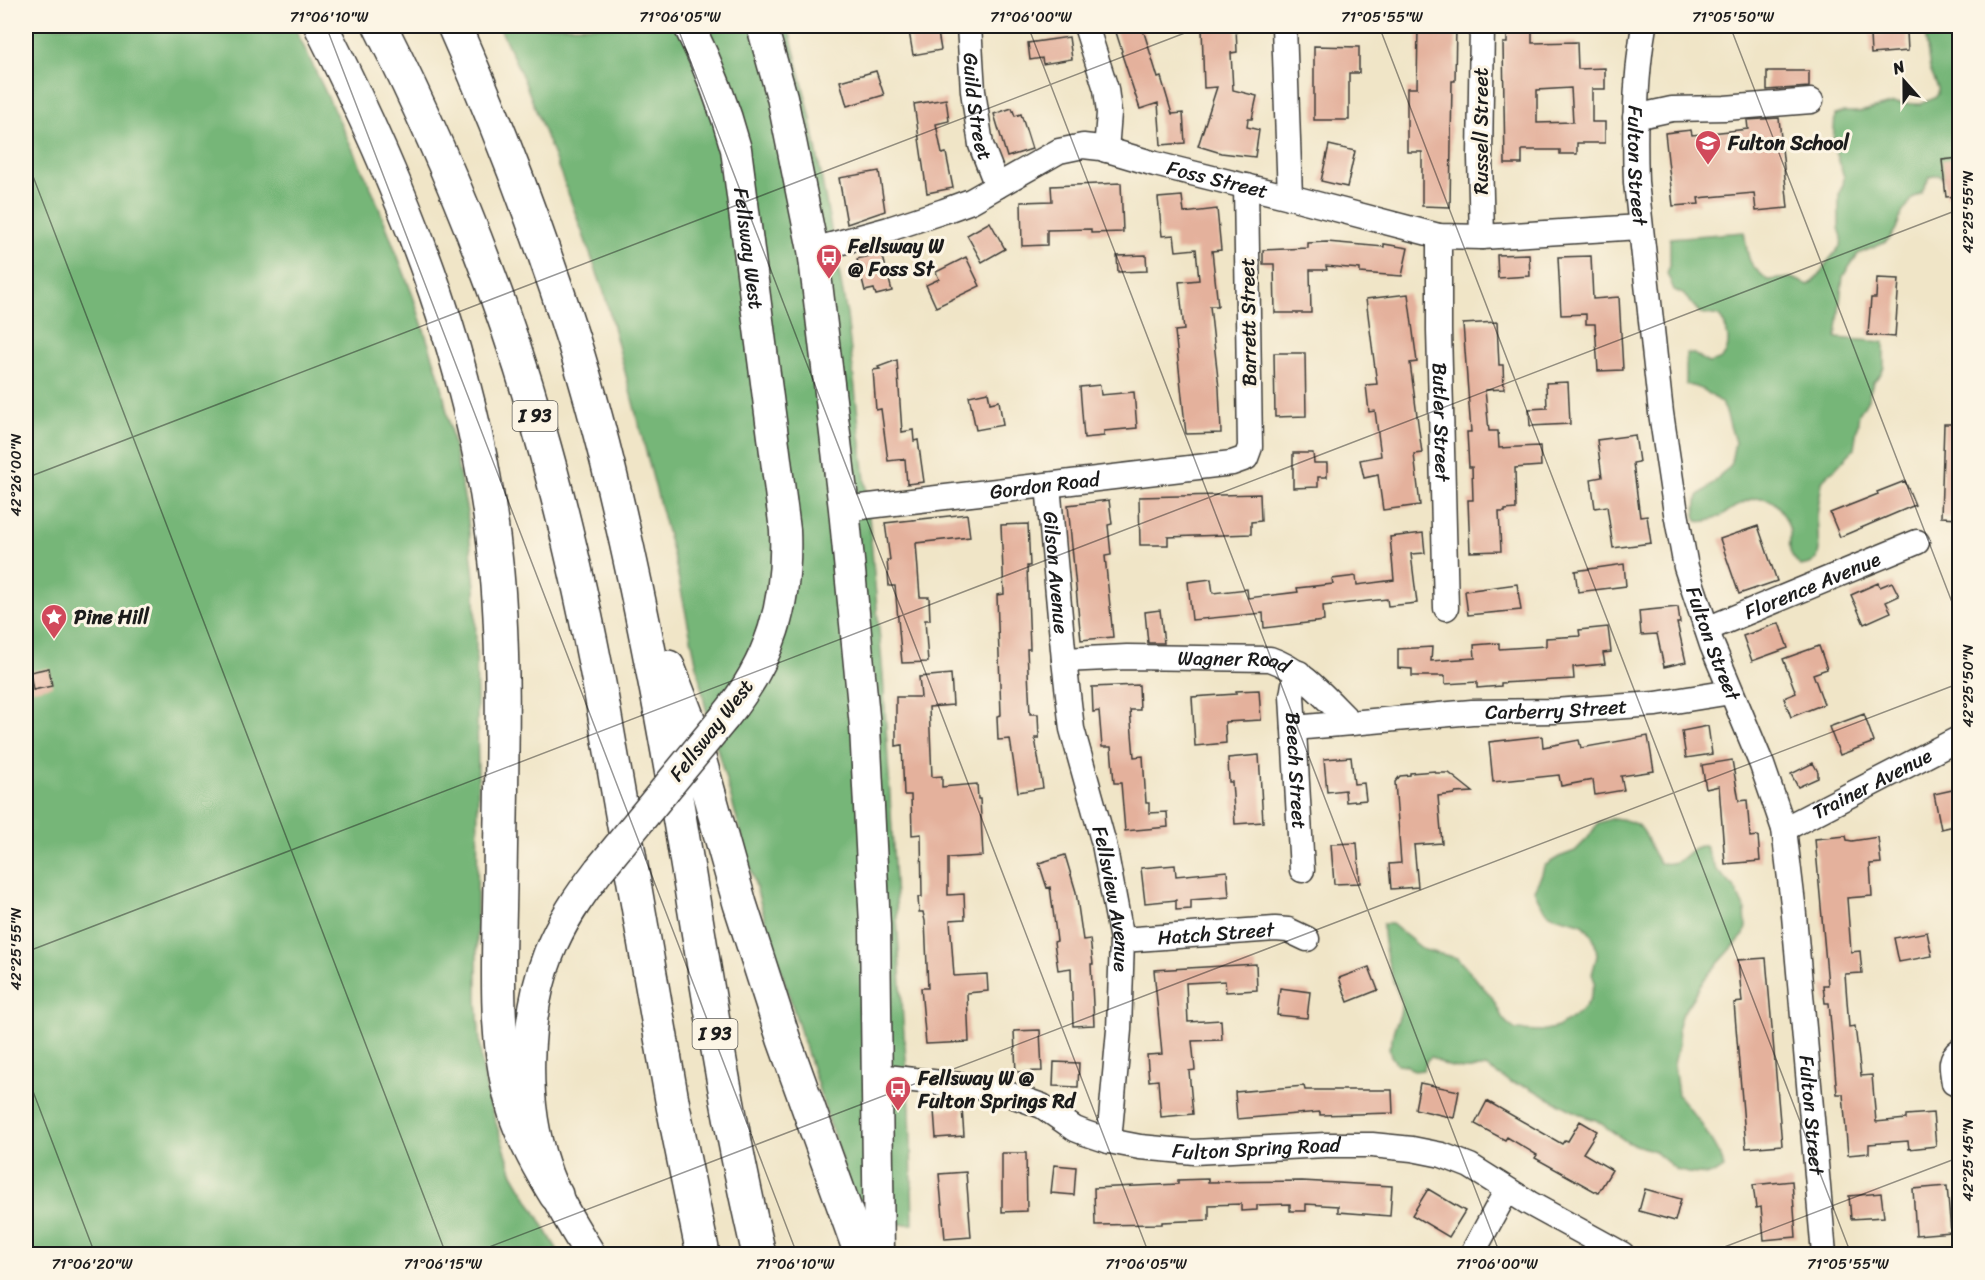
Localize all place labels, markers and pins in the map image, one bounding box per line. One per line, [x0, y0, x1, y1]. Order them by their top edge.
place label: Fulton School [1727, 126, 1850, 161]
school or university icon: Fulton School [1693, 128, 1723, 166]
place label: Fellsway W @ Foss St [847, 229, 945, 287]
bus stop icon: Fellsway W @ Foss St [814, 242, 844, 280]
place label: Pine Hill [74, 600, 150, 635]
place icon: Pine Hill [39, 602, 69, 640]
place label: Fellsway W @ Fulton Springs Rd [917, 1061, 1078, 1119]
bus stop icon: Fellsway W @ Fulton Springs Rd [883, 1074, 913, 1112]

